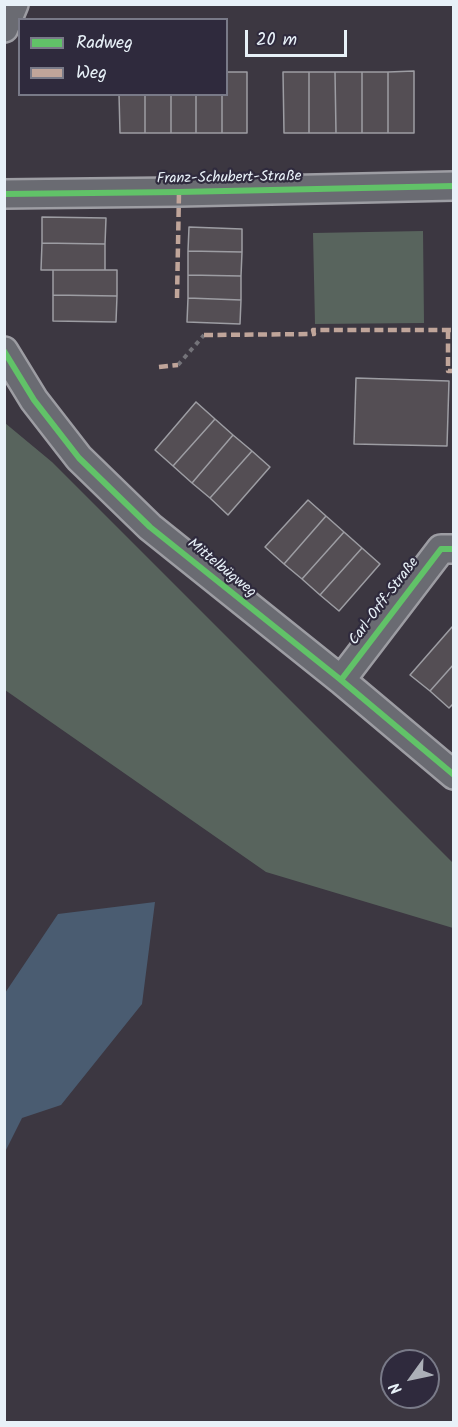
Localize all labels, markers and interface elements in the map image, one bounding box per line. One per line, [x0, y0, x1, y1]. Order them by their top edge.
legend [18, 18, 228, 96]
scale bar [248, 18, 350, 56]
text: 20 m [256, 26, 297, 55]
text: Radweg [76, 29, 133, 58]
text: Weg [76, 59, 107, 88]
street label: Franz-Schubert-Straße [156, 169, 302, 189]
street label: Mittelbügweg [183, 536, 259, 602]
street label: Carl-Orff-Straße [346, 555, 424, 649]
north arrow [380, 1349, 440, 1409]
text: N [383, 1377, 409, 1399]

